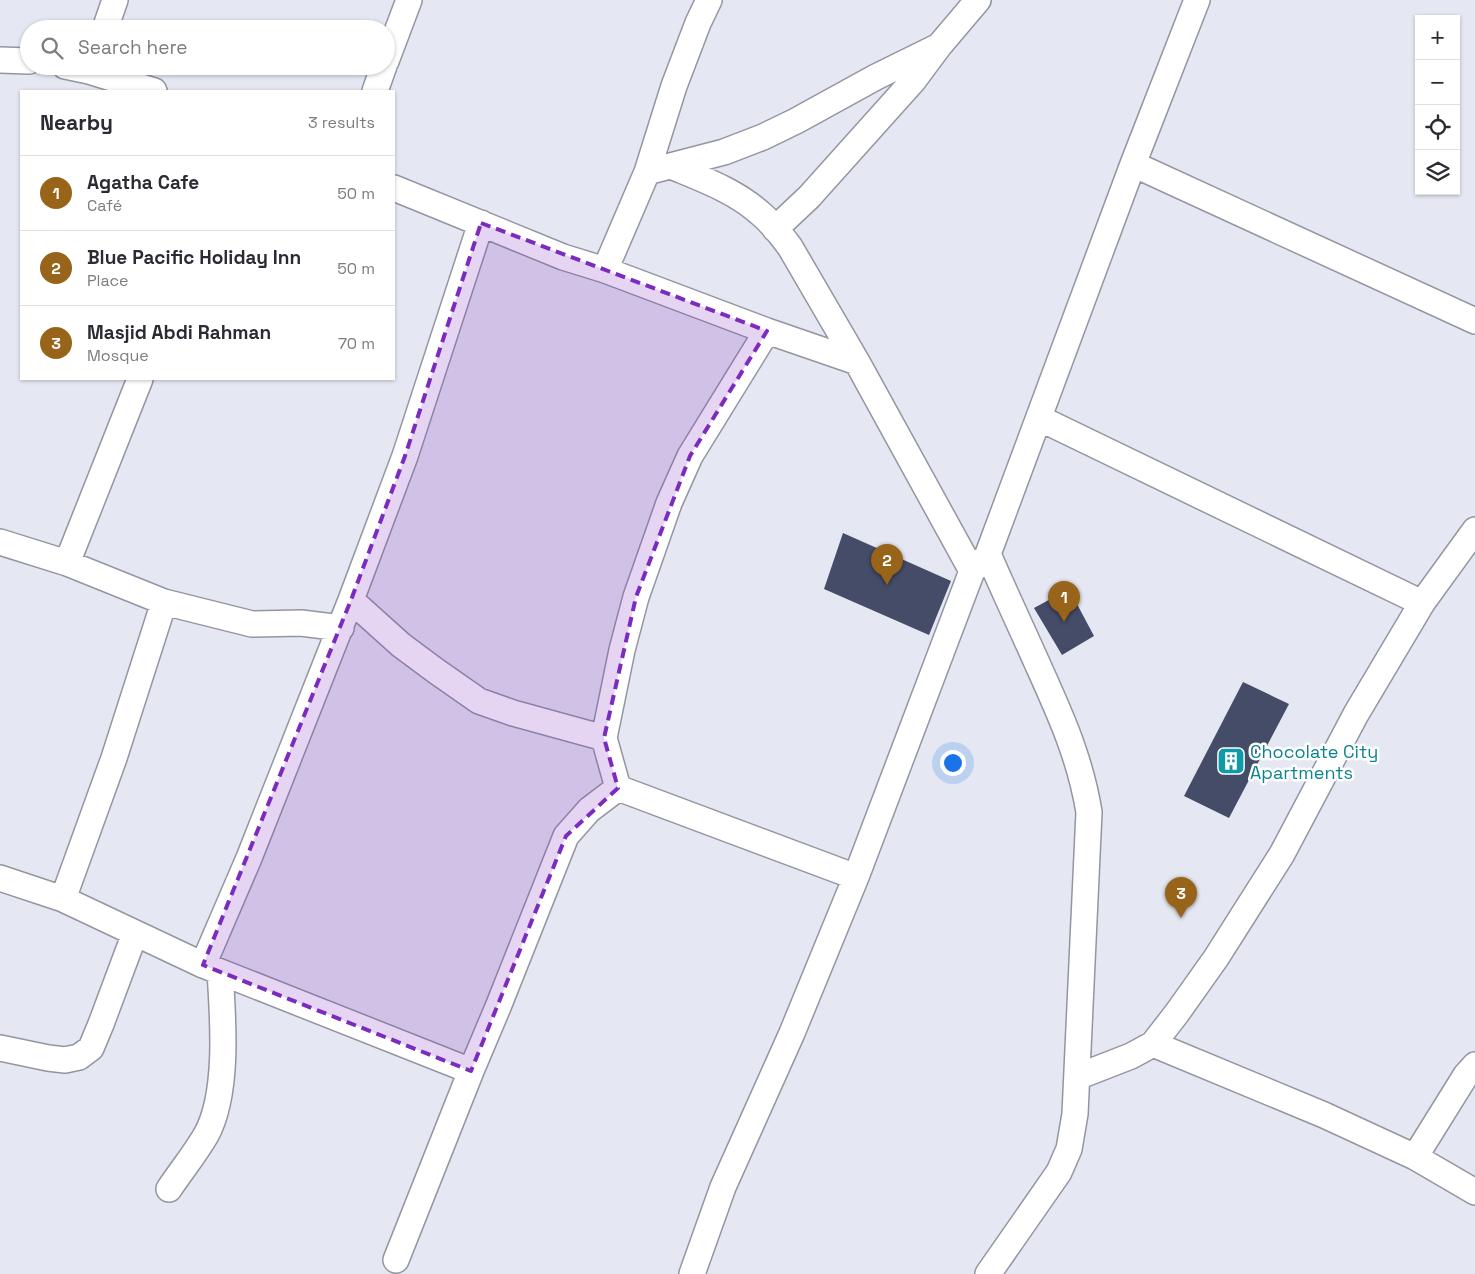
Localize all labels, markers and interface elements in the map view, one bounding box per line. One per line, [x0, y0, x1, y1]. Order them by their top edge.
map controls [1415, 15, 1460, 195]
button: + [1415, 15, 1460, 60]
search box [20, 20, 395, 75]
icon: search [38, 34, 66, 62]
text: Search here [78, 35, 188, 60]
button: − [1415, 60, 1460, 105]
button: locate [1415, 105, 1460, 150]
text: Nearby [40, 109, 113, 136]
text: 3 results [308, 112, 375, 133]
button: layers [1415, 150, 1460, 195]
text: Agatha Cafe [87, 170, 199, 195]
text: 1 [52, 183, 60, 204]
text: 50 m [337, 183, 375, 204]
text: Café [87, 195, 122, 216]
text: Blue Pacific Holiday Inn [87, 245, 301, 270]
text: 2 [51, 258, 61, 279]
text: 50 m [337, 258, 375, 279]
text: Place [87, 270, 129, 291]
text: Masjid Abdi Rahman [87, 320, 271, 345]
text: 3 [51, 333, 61, 354]
text: 70 m [338, 333, 375, 354]
text: Mosque [87, 345, 149, 366]
pin: 2 [871, 544, 903, 585]
pin: 1 [1048, 581, 1080, 622]
place label: Chocolate City Apartments [1250, 740, 1378, 784]
building icon: Chocolate City Apartments [1216, 746, 1246, 776]
your location [940, 750, 966, 776]
pin: 3 [1165, 877, 1197, 918]

